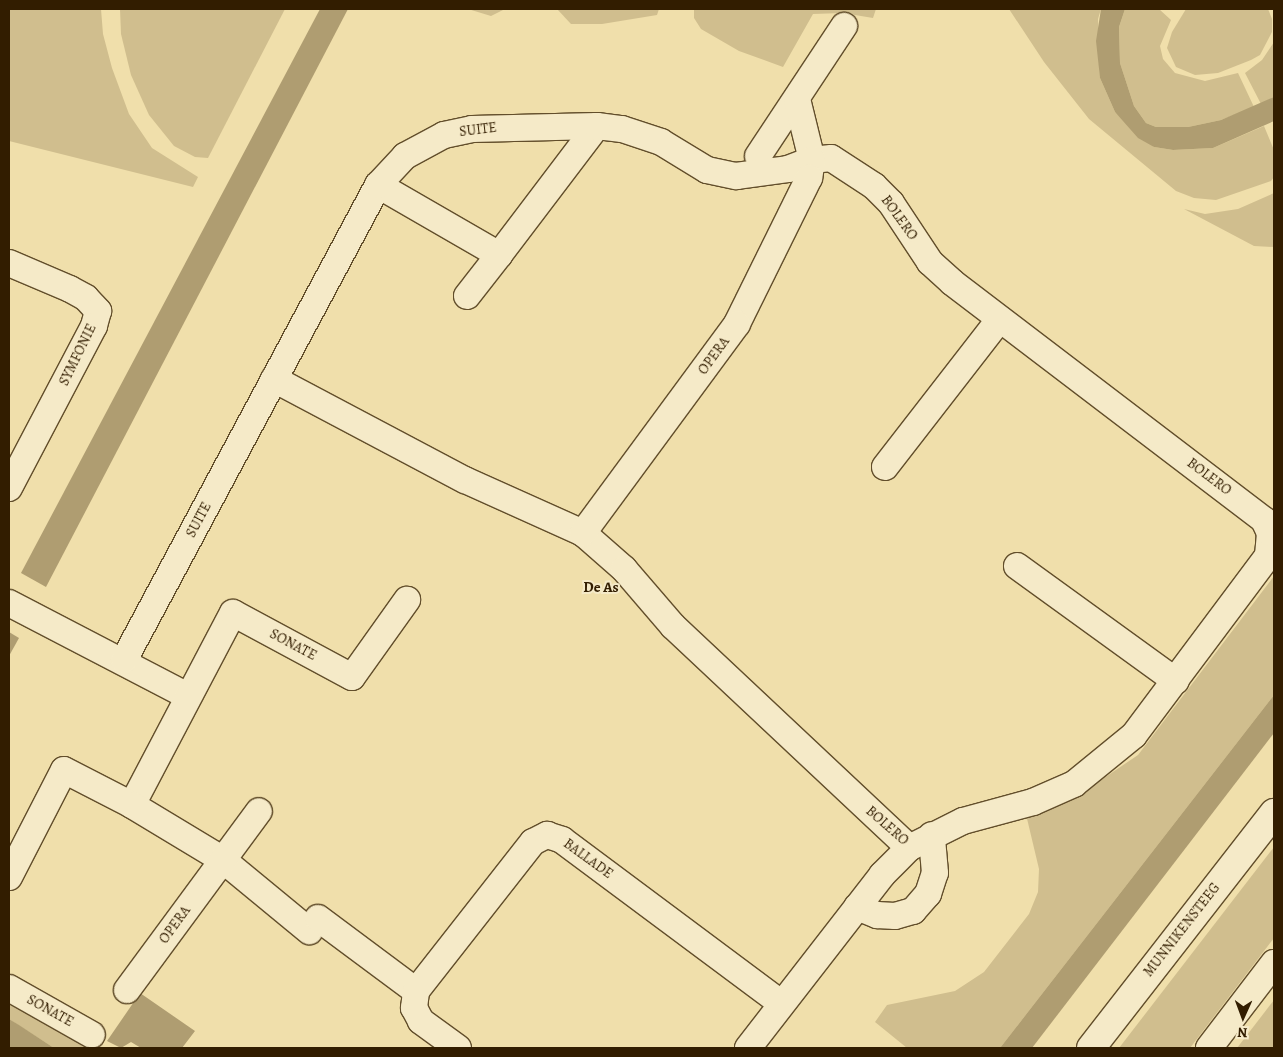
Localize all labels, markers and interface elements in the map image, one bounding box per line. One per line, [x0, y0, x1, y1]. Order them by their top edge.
street label: SUITE [458, 119, 498, 141]
street label: BOLERO [877, 192, 921, 244]
street label: SYMFONIE [56, 321, 100, 389]
street label: OPERA [695, 334, 733, 378]
street label: BOLERO [1183, 455, 1235, 499]
street label: SUITE [183, 499, 215, 541]
district label: De As [583, 579, 619, 597]
street label: SONATE [267, 626, 319, 664]
street label: BOLERO [862, 803, 912, 849]
street label: BALLADE [560, 835, 616, 883]
street label: MUNNIKENSTEEG [1140, 880, 1224, 980]
street label: OPERA [156, 903, 194, 947]
street label: SONATE [24, 991, 76, 1031]
north arrow [1218, 992, 1268, 1042]
text: N [1237, 1023, 1248, 1042]

